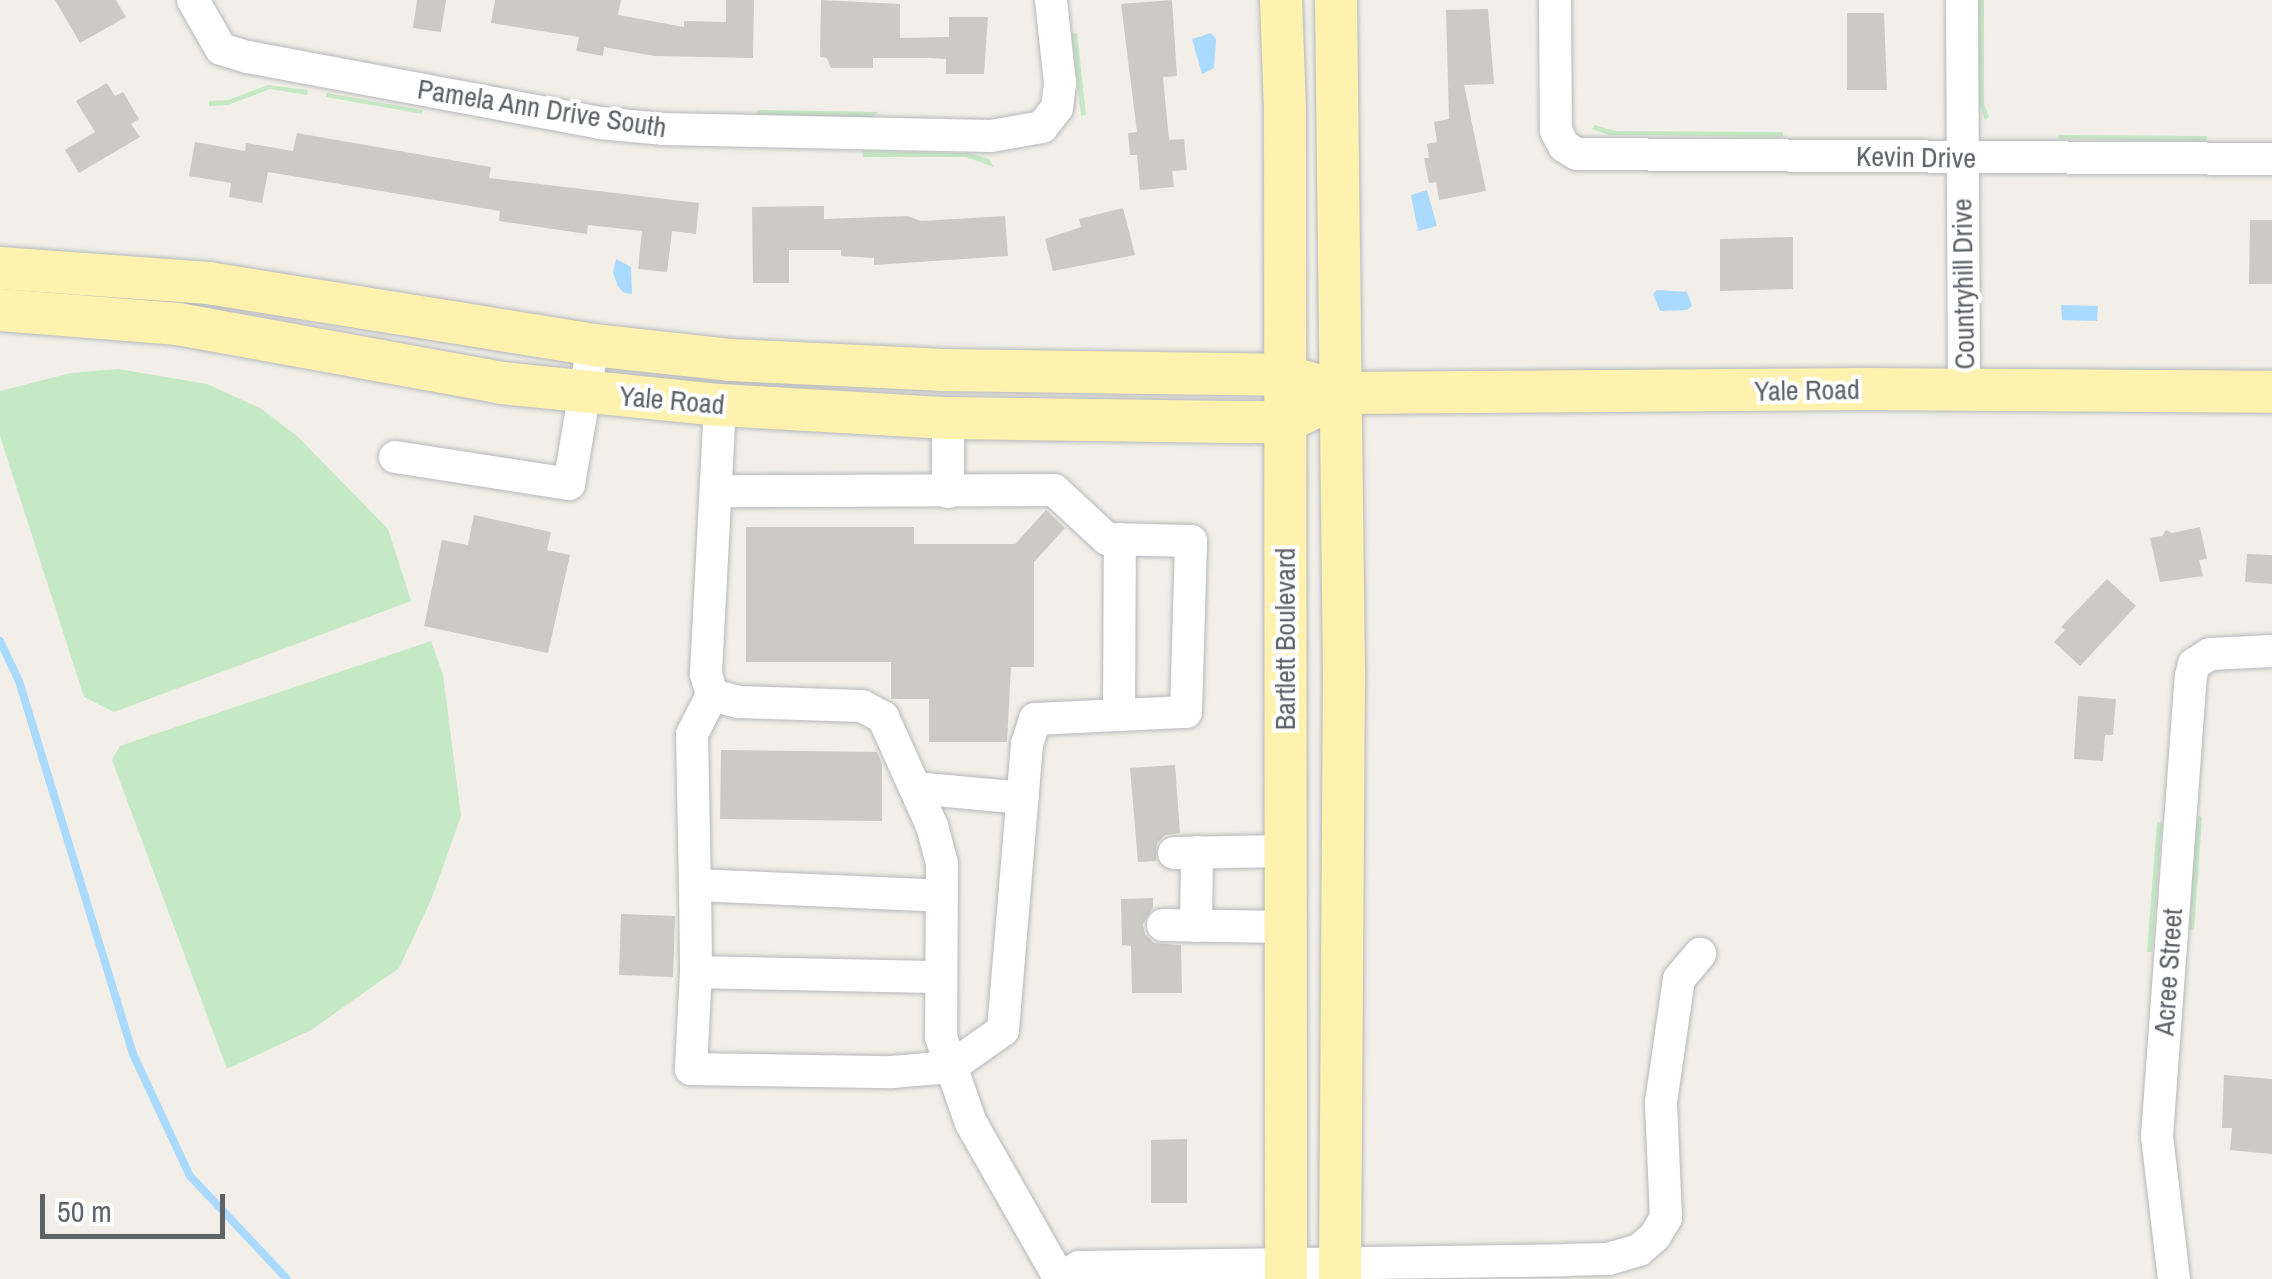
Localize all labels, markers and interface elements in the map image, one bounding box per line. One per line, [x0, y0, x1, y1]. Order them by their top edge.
street label: Pamela Ann Drive South [415, 72, 669, 144]
street label: Kevin Drive [1856, 139, 1976, 175]
street label: Countryhill Drive [1945, 198, 1981, 370]
street label: Yale Road [1754, 372, 1860, 408]
street label: Yale Road [618, 379, 726, 421]
street label: Bartlett Boulevard [1268, 548, 1302, 730]
street label: Acree Street [2147, 907, 2189, 1037]
scale bar [45, 1174, 230, 1236]
text: 50 m [57, 1191, 112, 1231]

